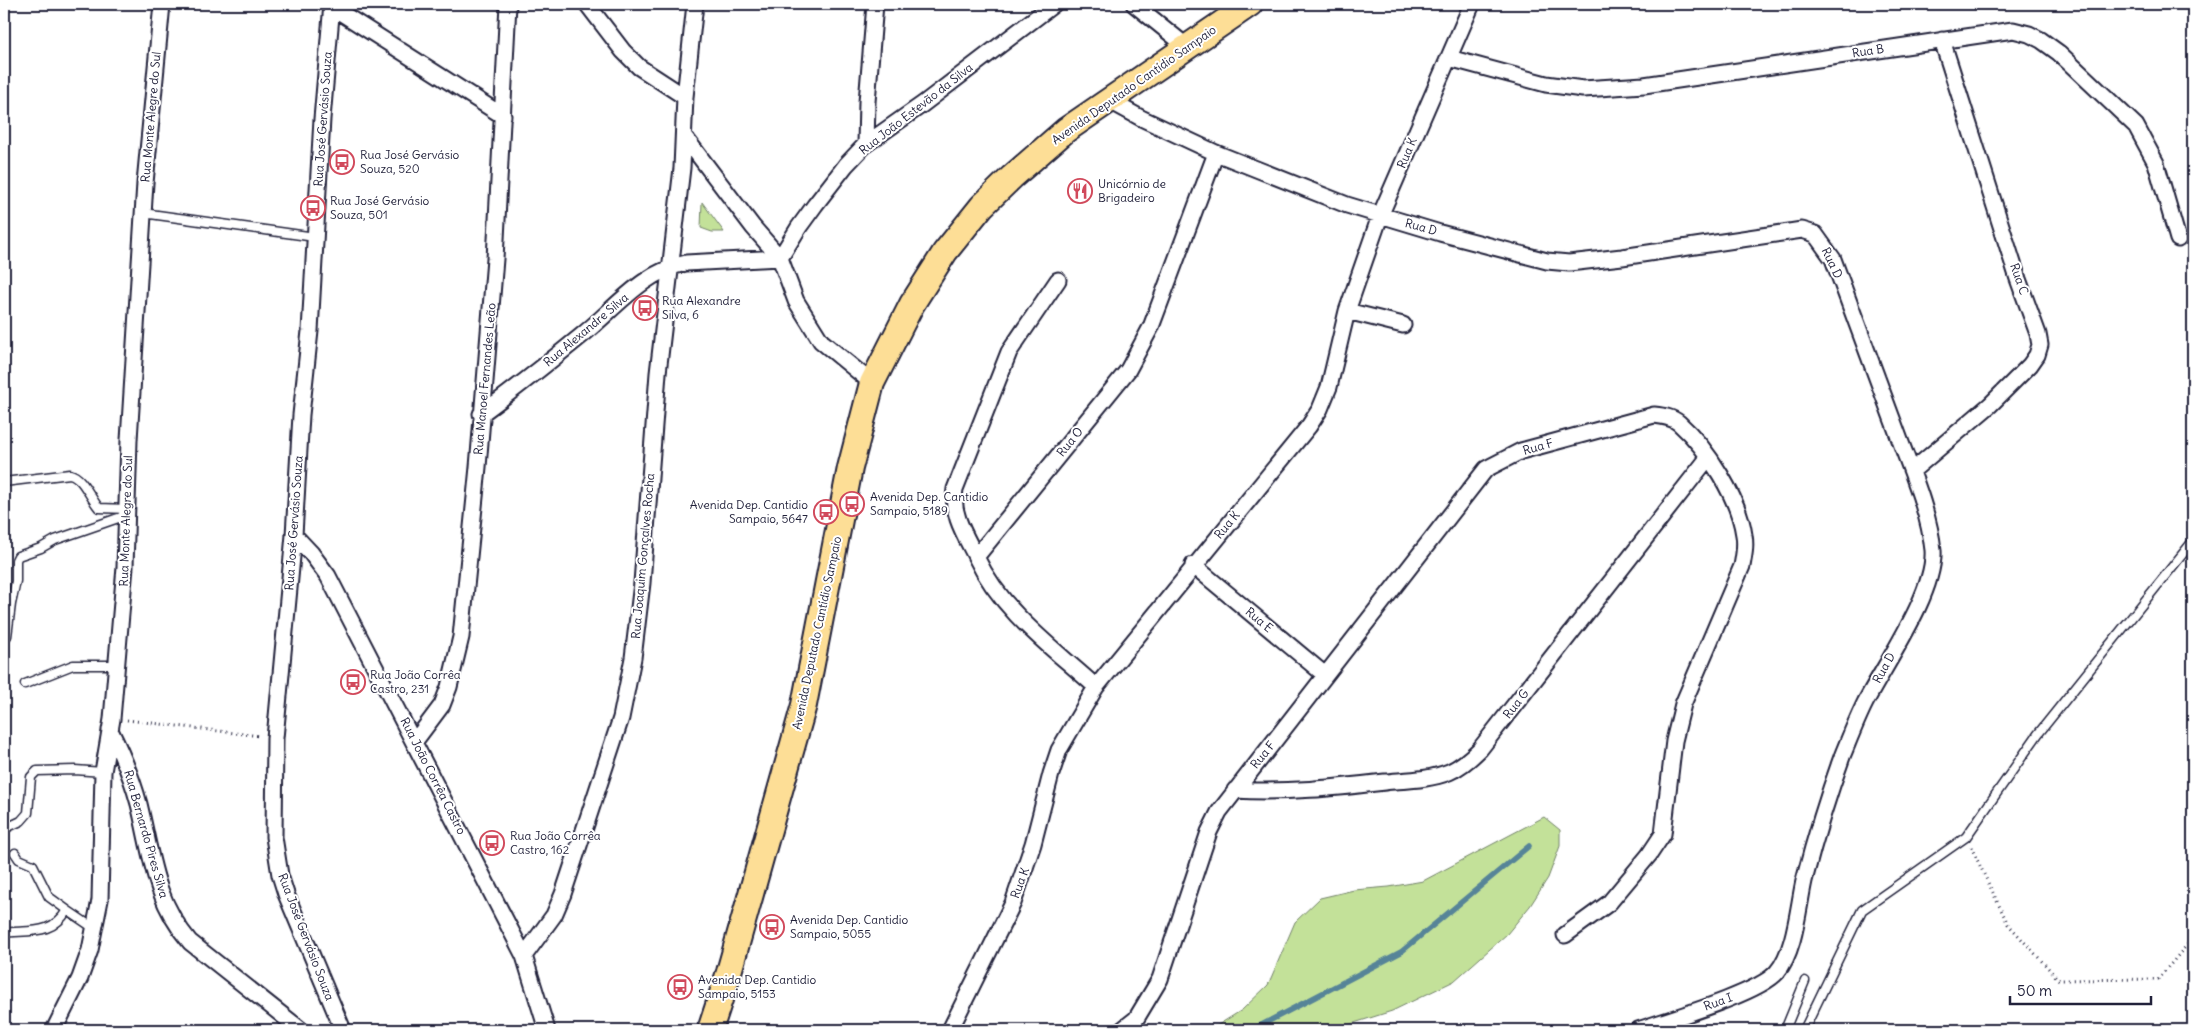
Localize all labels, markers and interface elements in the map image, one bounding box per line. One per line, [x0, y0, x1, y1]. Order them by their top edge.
street label: Avenida Deputado Cantídio Sampaio [1049, 22, 1219, 147]
street label: Rua B [1851, 41, 1885, 60]
street label: Rua Monte Alegre do Sul [137, 51, 164, 183]
street label: Rua José Gervásio Souza [310, 51, 335, 187]
street label: Rua João Estevão da Silva [856, 60, 976, 158]
street label: Rua K [1393, 135, 1420, 170]
place label: Rua José Gervásio Souza, 520 [360, 147, 460, 176]
bus stop icon: Rua José Gervásio Souza, 520 [329, 149, 355, 175]
place label: Unicórnio de Brigadeiro [1098, 176, 1166, 205]
restaurant icon: Unicórnio de Brigadeiro [1067, 178, 1093, 204]
place label: Rua José Gervásio Souza, 501 [330, 193, 430, 222]
bus stop icon: Rua José Gervásio Souza, 501 [300, 195, 326, 221]
street label: Rua D [1403, 215, 1439, 238]
street label: Rua D [1819, 245, 1846, 281]
street label: Rua C [2007, 261, 2032, 297]
street label: Rua Alexandre Silva [540, 290, 631, 369]
place label: Rua Alexandre Silva, 6 [662, 293, 741, 322]
bus stop icon: Rua Alexandre Silva, 6 [632, 295, 658, 321]
street label: Rua Manoel Fernandes Leão [470, 302, 499, 456]
street label: Rua O [1053, 424, 1086, 459]
street label: Rua F [1521, 435, 1555, 458]
street label: Rua Monte Alegre do Sul [116, 455, 135, 587]
street label: Rua José Gervásio Souza [281, 455, 306, 591]
street label: Rua Joaquim Gonçalves Rocha [628, 472, 657, 639]
place label: Avenida Dep. Cantidio Sampaio, 5189 [870, 489, 988, 518]
bus stop icon: Avenida Dep. Cantidio Sampaio, 5189 [839, 491, 865, 517]
place label: Avenida Dep. Cantidio Sampaio, 5647 [690, 497, 808, 526]
bus stop icon: Avenida Dep. Cantidio Sampaio, 5647 [813, 499, 839, 525]
street label: Rua K [1211, 507, 1243, 542]
street label: Avenida Deputado Cantídio Sampaio [789, 535, 844, 731]
street label: Rua E [1243, 604, 1276, 635]
street label: Rua D [1869, 650, 1898, 686]
place label: Rua João Corrêa Castro, 231 [370, 667, 461, 696]
bus stop icon: Rua João Corrêa Castro, 231 [340, 669, 366, 695]
street label: Rua G [1500, 686, 1532, 721]
street label: Rua João Corrêa Castro [397, 715, 470, 837]
street label: Rua F [1247, 738, 1278, 771]
street label: Rua Bernardo Pires Silva [121, 768, 172, 900]
place label: Rua João Corrêa Castro, 162 [510, 828, 601, 857]
bus stop icon: Rua João Corrêa Castro, 162 [479, 830, 505, 856]
street label: Rua K [1007, 865, 1032, 900]
street label: Rua José Gervásio Souza [275, 871, 338, 1003]
place label: Avenida Dep. Cantidio Sampaio, 5055 [790, 912, 908, 941]
bus stop icon: Avenida Dep. Cantidio Sampaio, 5055 [759, 914, 785, 940]
place label: Avenida Dep. Cantidio Sampaio, 5153 [698, 972, 816, 1001]
bus stop icon: Avenida Dep. Cantidio Sampaio, 5153 [667, 974, 693, 1000]
scale bar [2010, 974, 2151, 1006]
text: 50 m [2017, 981, 2052, 1000]
street label: Rua I [1701, 989, 1734, 1014]

